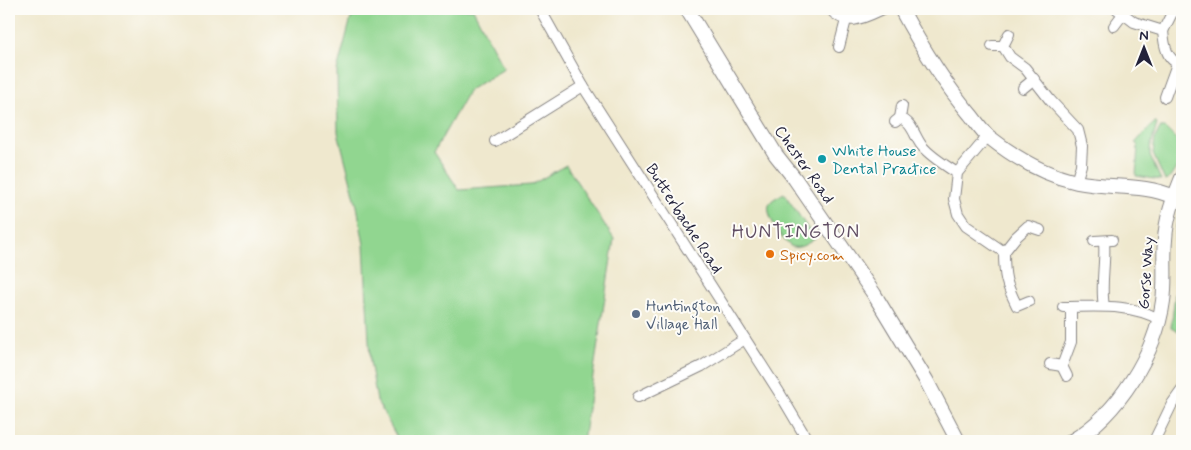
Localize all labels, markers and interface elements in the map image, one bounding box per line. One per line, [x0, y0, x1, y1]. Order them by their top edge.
north arrow [1118, 22, 1168, 72]
text: N [1139, 27, 1149, 45]
street label: Chester Road [769, 122, 838, 208]
place label: White House Dental Practice [832, 141, 936, 180]
marker: White House Dental Practice [816, 153, 828, 165]
street label: Butterbache Road [640, 160, 727, 278]
district label: HUNTINGTON [732, 220, 860, 245]
street label: Gorse Way [1133, 236, 1160, 310]
place label: Spicy.com [780, 245, 845, 266]
marker: Spicy.com [764, 248, 776, 260]
place label: Huntington Village Hall [646, 296, 721, 335]
marker: Huntington Village Hall [630, 308, 642, 320]

